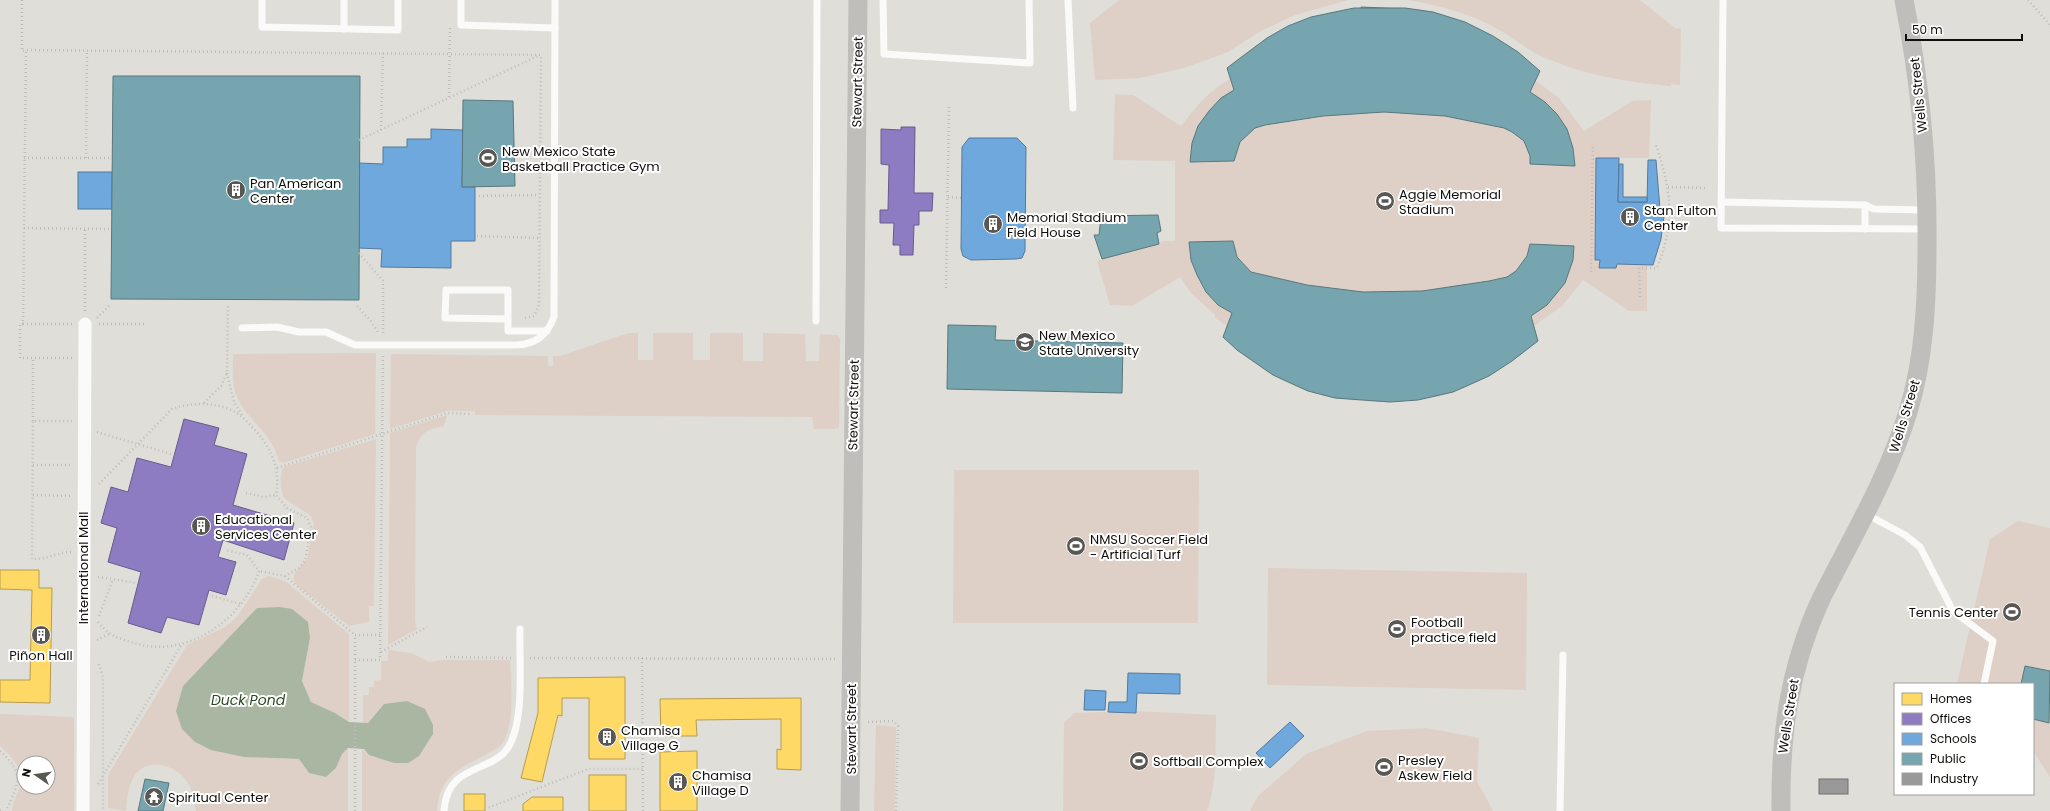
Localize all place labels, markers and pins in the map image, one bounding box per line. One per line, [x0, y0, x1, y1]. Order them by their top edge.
place label: New Mexico State Basketball Practice Gym [502, 142, 660, 176]
sports icon: New Mexico State Basketball Practice Gym [477, 147, 499, 169]
place label: Pan American Center [250, 174, 341, 208]
building icon: Pan American Center [225, 179, 247, 201]
place label: Aggie Memorial Stadium [1399, 185, 1501, 219]
sports icon: Aggie Memorial Stadium [1374, 190, 1396, 212]
place label: Stan Fulton Center [1644, 201, 1716, 235]
building icon: Stan Fulton Center [1619, 206, 1641, 228]
place label: Memorial Stadium Field House [1007, 208, 1126, 242]
building icon: Memorial Stadium Field House [982, 213, 1004, 235]
place label: New Mexico State University [1039, 326, 1140, 360]
school or university icon: New Mexico State University [1014, 331, 1036, 353]
place label: Educational Services Center [215, 510, 316, 544]
building icon: Educational Services Center [190, 515, 212, 537]
place label: NMSU Soccer Field - Artificial Turf [1090, 530, 1208, 564]
sports icon: NMSU Soccer Field - Artificial Turf [1065, 535, 1087, 557]
sports icon: Tennis Center [2001, 601, 2023, 623]
place label: Tennis Center [1909, 603, 1998, 622]
place label: Football practice field [1411, 613, 1496, 647]
sports icon: Football practice field [1386, 618, 1408, 640]
building icon: Piñon Hall [30, 624, 52, 646]
place label: Piñon Hall [9, 646, 73, 665]
place label: Chamisa Village G [621, 721, 680, 755]
building icon: Chamisa Village G [596, 726, 618, 748]
sports icon: Softball Complex [1128, 750, 1150, 772]
place label: Presley Askew Field [1398, 751, 1472, 785]
place label: Softball Complex [1153, 752, 1264, 771]
sports icon: Presley Askew Field [1373, 756, 1395, 778]
place label: Chamisa Village D [692, 766, 751, 800]
building icon: Chamisa Village D [667, 771, 689, 793]
temple icon: Spiritual Center [143, 786, 165, 808]
place label: Spiritual Center [168, 788, 268, 807]

